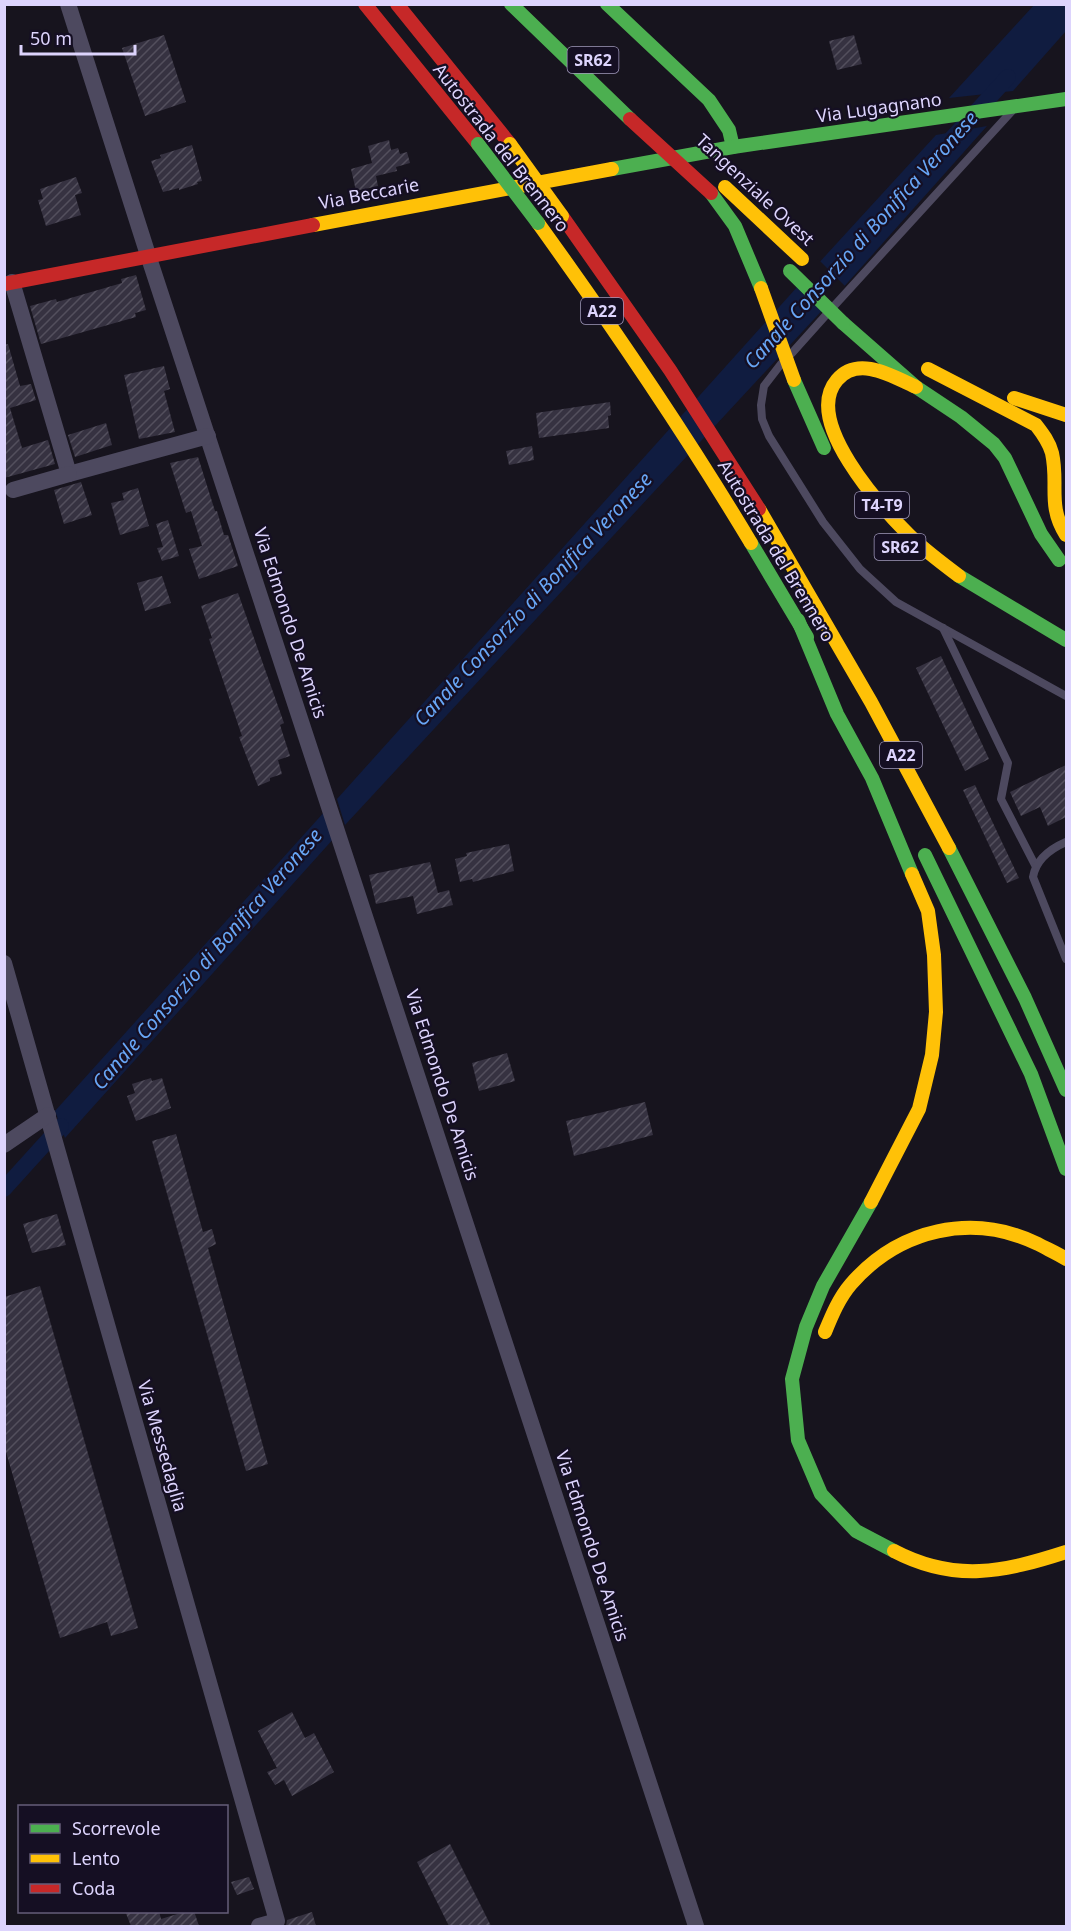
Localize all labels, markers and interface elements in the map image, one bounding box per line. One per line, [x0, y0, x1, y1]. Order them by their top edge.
scale bar [21, 18, 135, 56]
text: 50 m [30, 26, 72, 50]
road number: SR62 [568, 47, 618, 73]
street label: Autostrada del Brennero [428, 58, 575, 237]
street label: Via Lugagnano [815, 86, 943, 128]
water label: Canale Consorzio di Bonifica Veronese [737, 105, 984, 374]
street label: Tangenziale Ovest [691, 128, 820, 251]
street label: Via Beccarie [317, 172, 421, 214]
road number: A22 [581, 298, 623, 324]
street label: Autostrada del Brennero [713, 455, 841, 646]
water label: Canale Consorzio di Bonifica Veronese [407, 466, 658, 731]
road number: T4-T9 [855, 492, 909, 518]
street label: Via Edmondo De Amicis [249, 524, 333, 721]
road number: SR62 [874, 534, 926, 560]
road number: A22 [880, 742, 922, 768]
water label: Canale Consorzio di Bonifica Veronese [86, 822, 328, 1095]
street label: Via Edmondo De Amicis [401, 986, 485, 1183]
street label: Via Messedaglia [133, 1377, 193, 1514]
street label: Via Edmondo De Amicis [551, 1447, 635, 1644]
legend [18, 1805, 228, 1913]
text: Scorrevole [72, 1816, 161, 1840]
text: Lento [72, 1846, 120, 1870]
text: Coda [72, 1876, 115, 1900]

